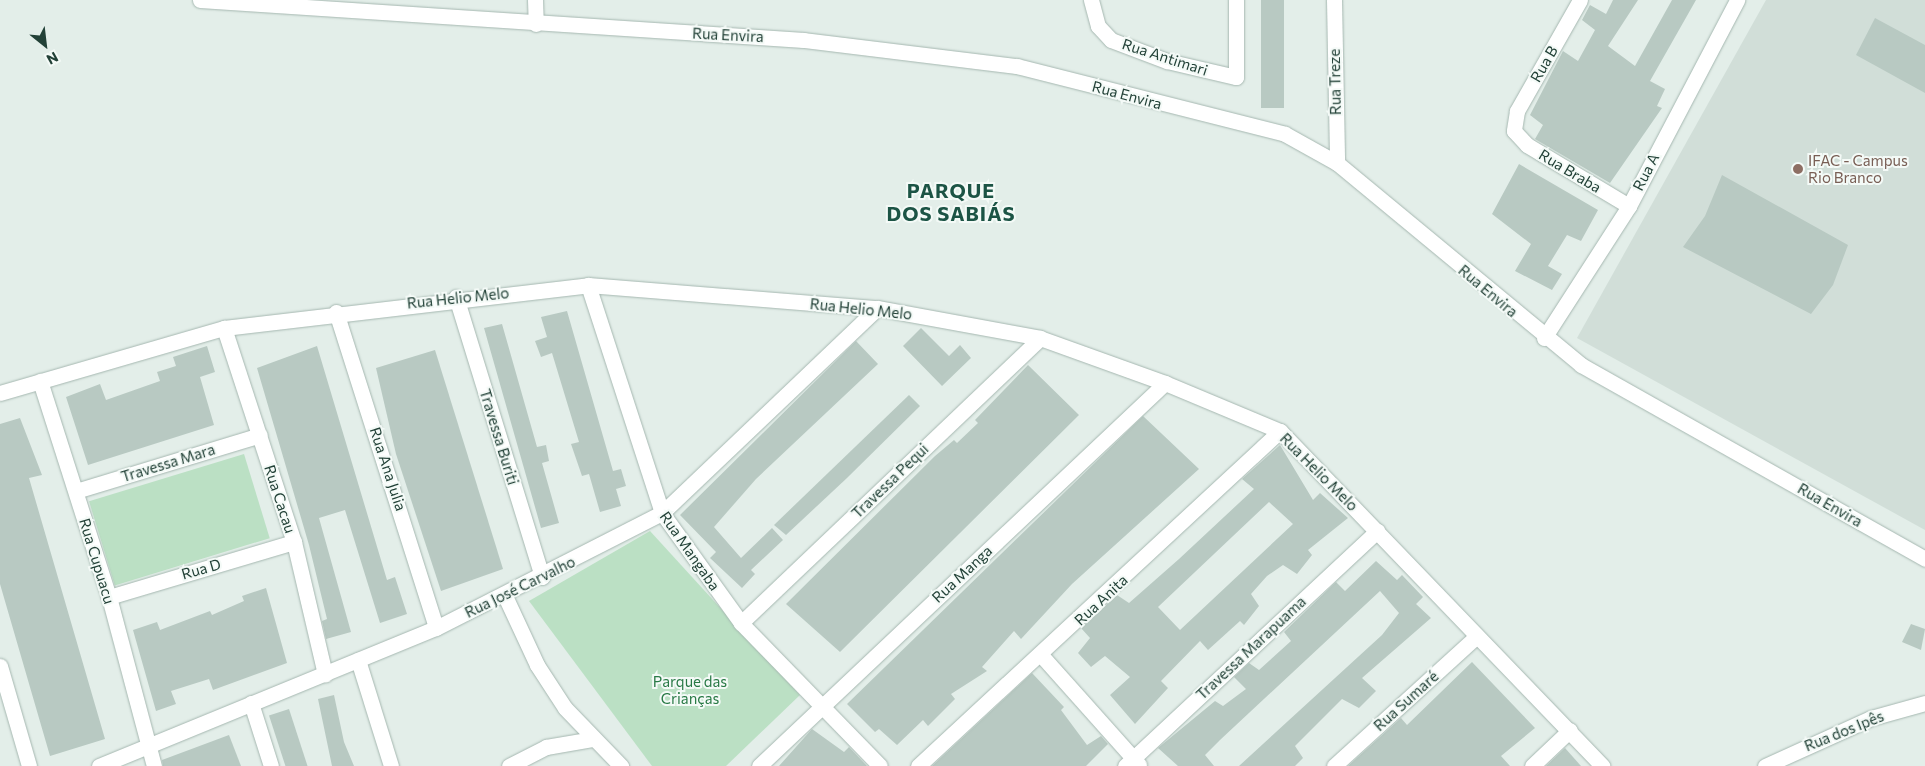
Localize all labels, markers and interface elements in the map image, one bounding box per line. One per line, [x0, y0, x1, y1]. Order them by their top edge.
north arrow [20, 20, 70, 70]
street label: Rua Envira [692, 24, 764, 46]
street label: Rua Antimari [1120, 35, 1210, 79]
street label: Rua B [1527, 43, 1561, 85]
text: N [44, 49, 61, 69]
street label: Rua Treze [1325, 49, 1345, 115]
street label: Rua Envira [1090, 77, 1164, 113]
street label: Rua Braba [1536, 145, 1604, 197]
street label: Rua A [1629, 150, 1663, 194]
place label: IFAC - Campus Rio Branco [1808, 151, 1908, 186]
marker: IFAC - Campus Rio Branco [1792, 163, 1804, 175]
district label: PARQUE DOS SABIÁS [885, 178, 1017, 225]
street label: Rua Envira [1455, 261, 1521, 321]
street label: Rua Helio Melo [406, 284, 510, 312]
street label: Rua Helio Melo [809, 295, 913, 323]
street label: Travessa Buriti [476, 387, 522, 487]
street label: Rua Ana Julia [366, 425, 410, 513]
street label: Rua Helio Melo [1276, 429, 1362, 515]
street label: Travessa Mara [119, 440, 217, 486]
street label: Travessa Pequi [848, 440, 932, 522]
street label: Rua Cacau [260, 463, 300, 535]
street label: Rua Envira [1794, 479, 1866, 531]
street label: Rua Mangaba [656, 508, 724, 594]
street label: Rua Cupuacu [75, 516, 119, 606]
street label: Rua Manga [928, 542, 996, 606]
street label: Rua José Carvalho [462, 552, 578, 622]
street label: Rua D [179, 555, 223, 583]
street label: Rua Anita [1071, 571, 1131, 629]
street label: Travessa Marapuama [1192, 593, 1310, 703]
street label: Rua Sumaré [1370, 667, 1442, 735]
park label: Parque das Crianças [653, 672, 727, 707]
street label: Rua dos Ipês [1802, 707, 1886, 755]

